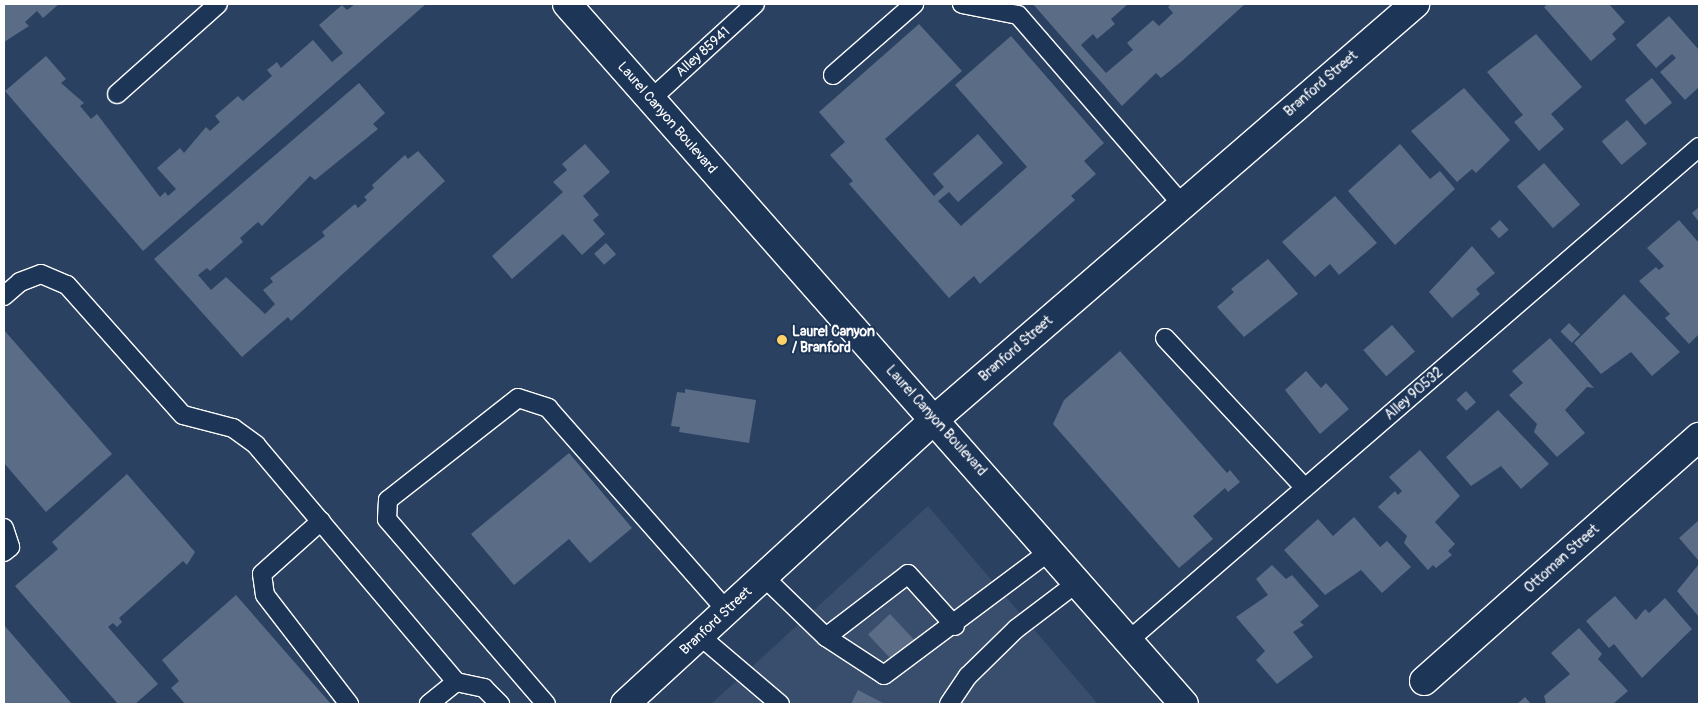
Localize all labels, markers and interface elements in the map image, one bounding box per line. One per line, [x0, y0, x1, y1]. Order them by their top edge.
street label: Alley 85941 [672, 23, 734, 81]
street label: Branford Street [1281, 48, 1361, 120]
street label: Laurel Canyon Boulevard [614, 59, 720, 177]
street label: Branford Street [976, 313, 1056, 385]
place label: Laurel Canyon / Branford [792, 324, 875, 357]
marker: Laurel Canyon / Branford [776, 334, 788, 346]
street label: Laurel Canyon Boulevard [882, 362, 990, 480]
street label: Alley 90532 [1381, 364, 1447, 424]
street label: Ottoman Street [1521, 521, 1603, 597]
street label: Branford Street [677, 584, 755, 658]

